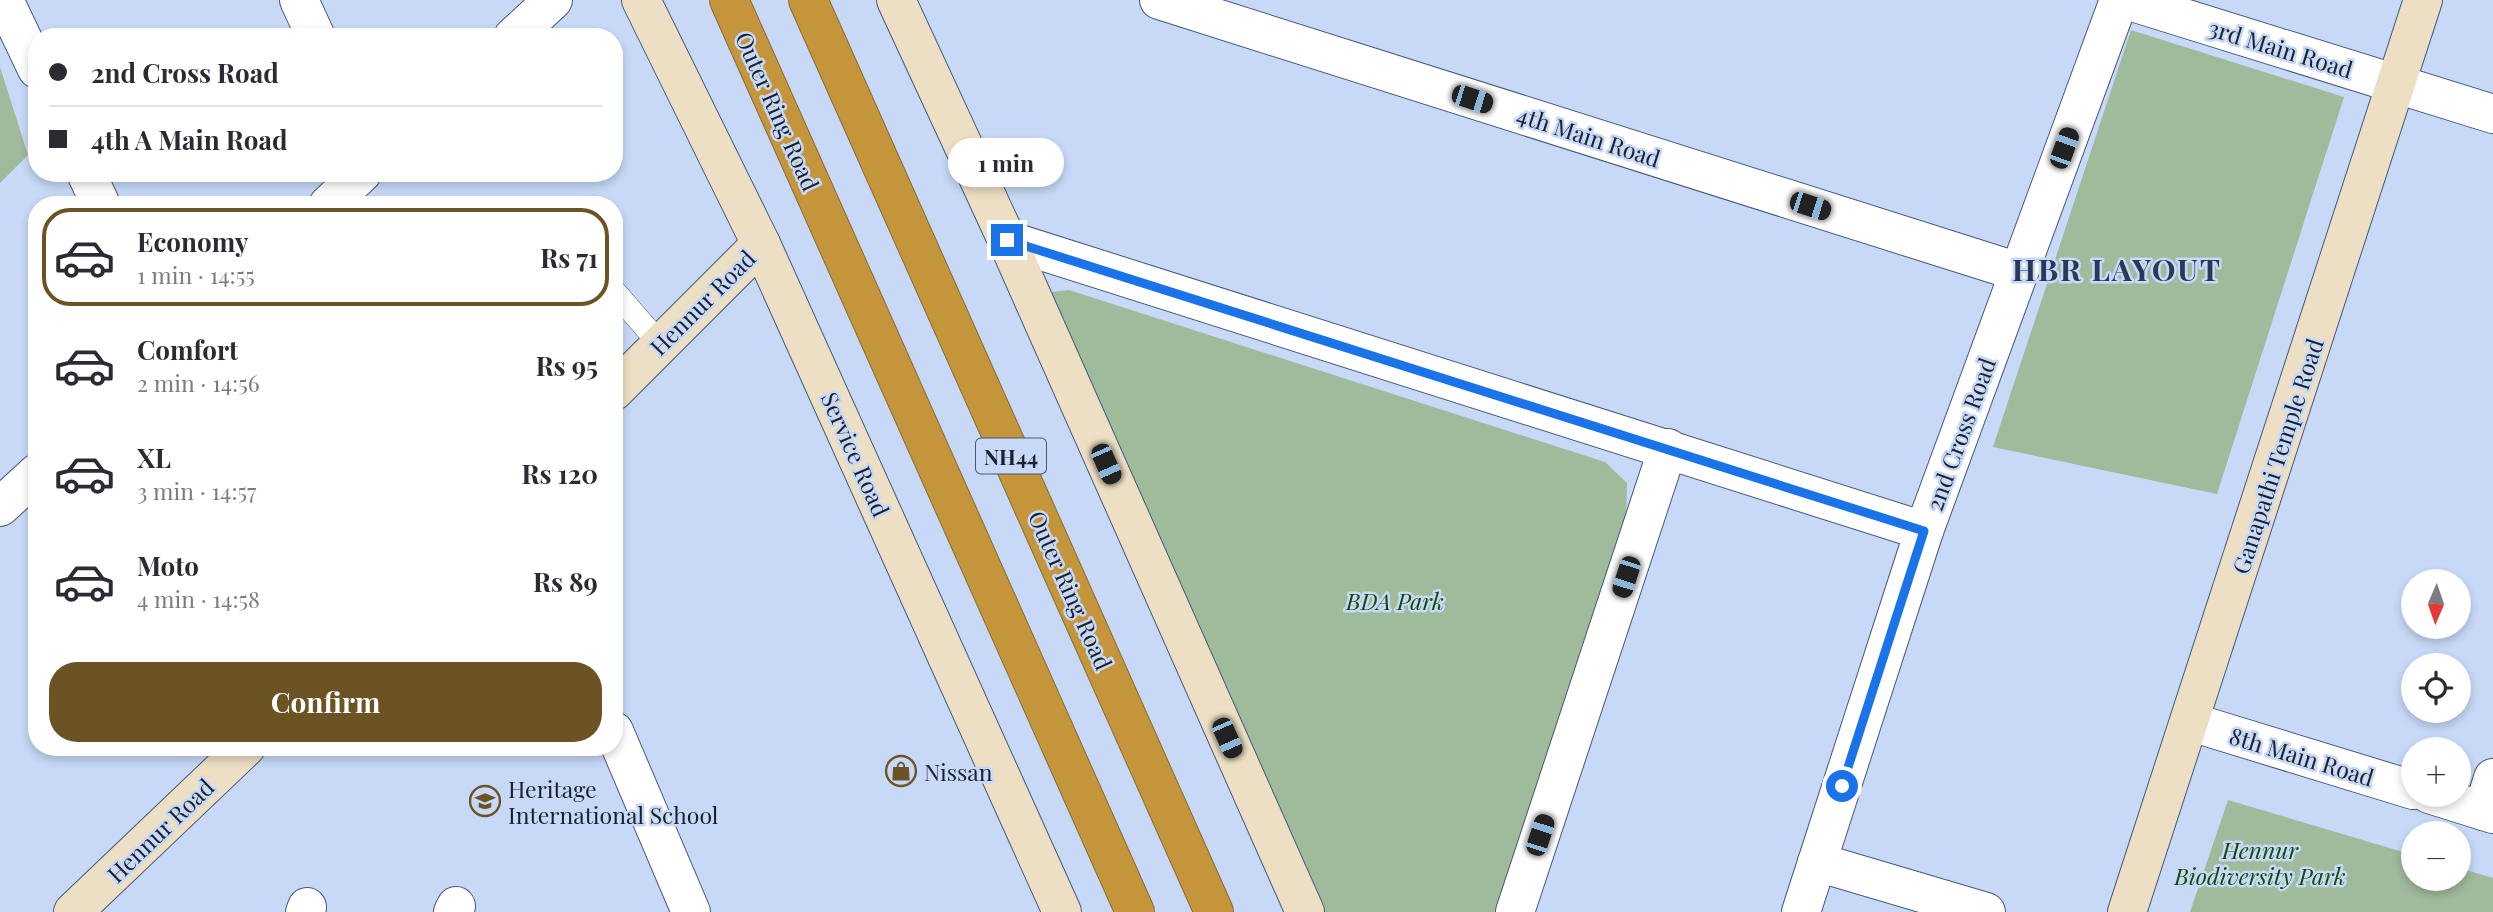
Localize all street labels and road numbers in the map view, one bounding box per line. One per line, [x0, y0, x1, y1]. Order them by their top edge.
street label: 3rd Main Road [2205, 11, 2357, 85]
street label: Outer Ring Road [729, 27, 827, 195]
street label: 4th Main Road [1514, 98, 1664, 174]
street label: Hennur Road [643, 243, 761, 361]
street label: Ganapathi Temple Road [2224, 334, 2330, 578]
street label: 2nd Cross Road [1918, 353, 2002, 515]
street label: Service Road [815, 387, 897, 521]
road number: NH44 [976, 438, 1046, 474]
street label: Outer Ring Road [1022, 506, 1120, 674]
street label: 8th Main Road [2226, 719, 2378, 793]
street label: Hennur Road [100, 771, 220, 889]

